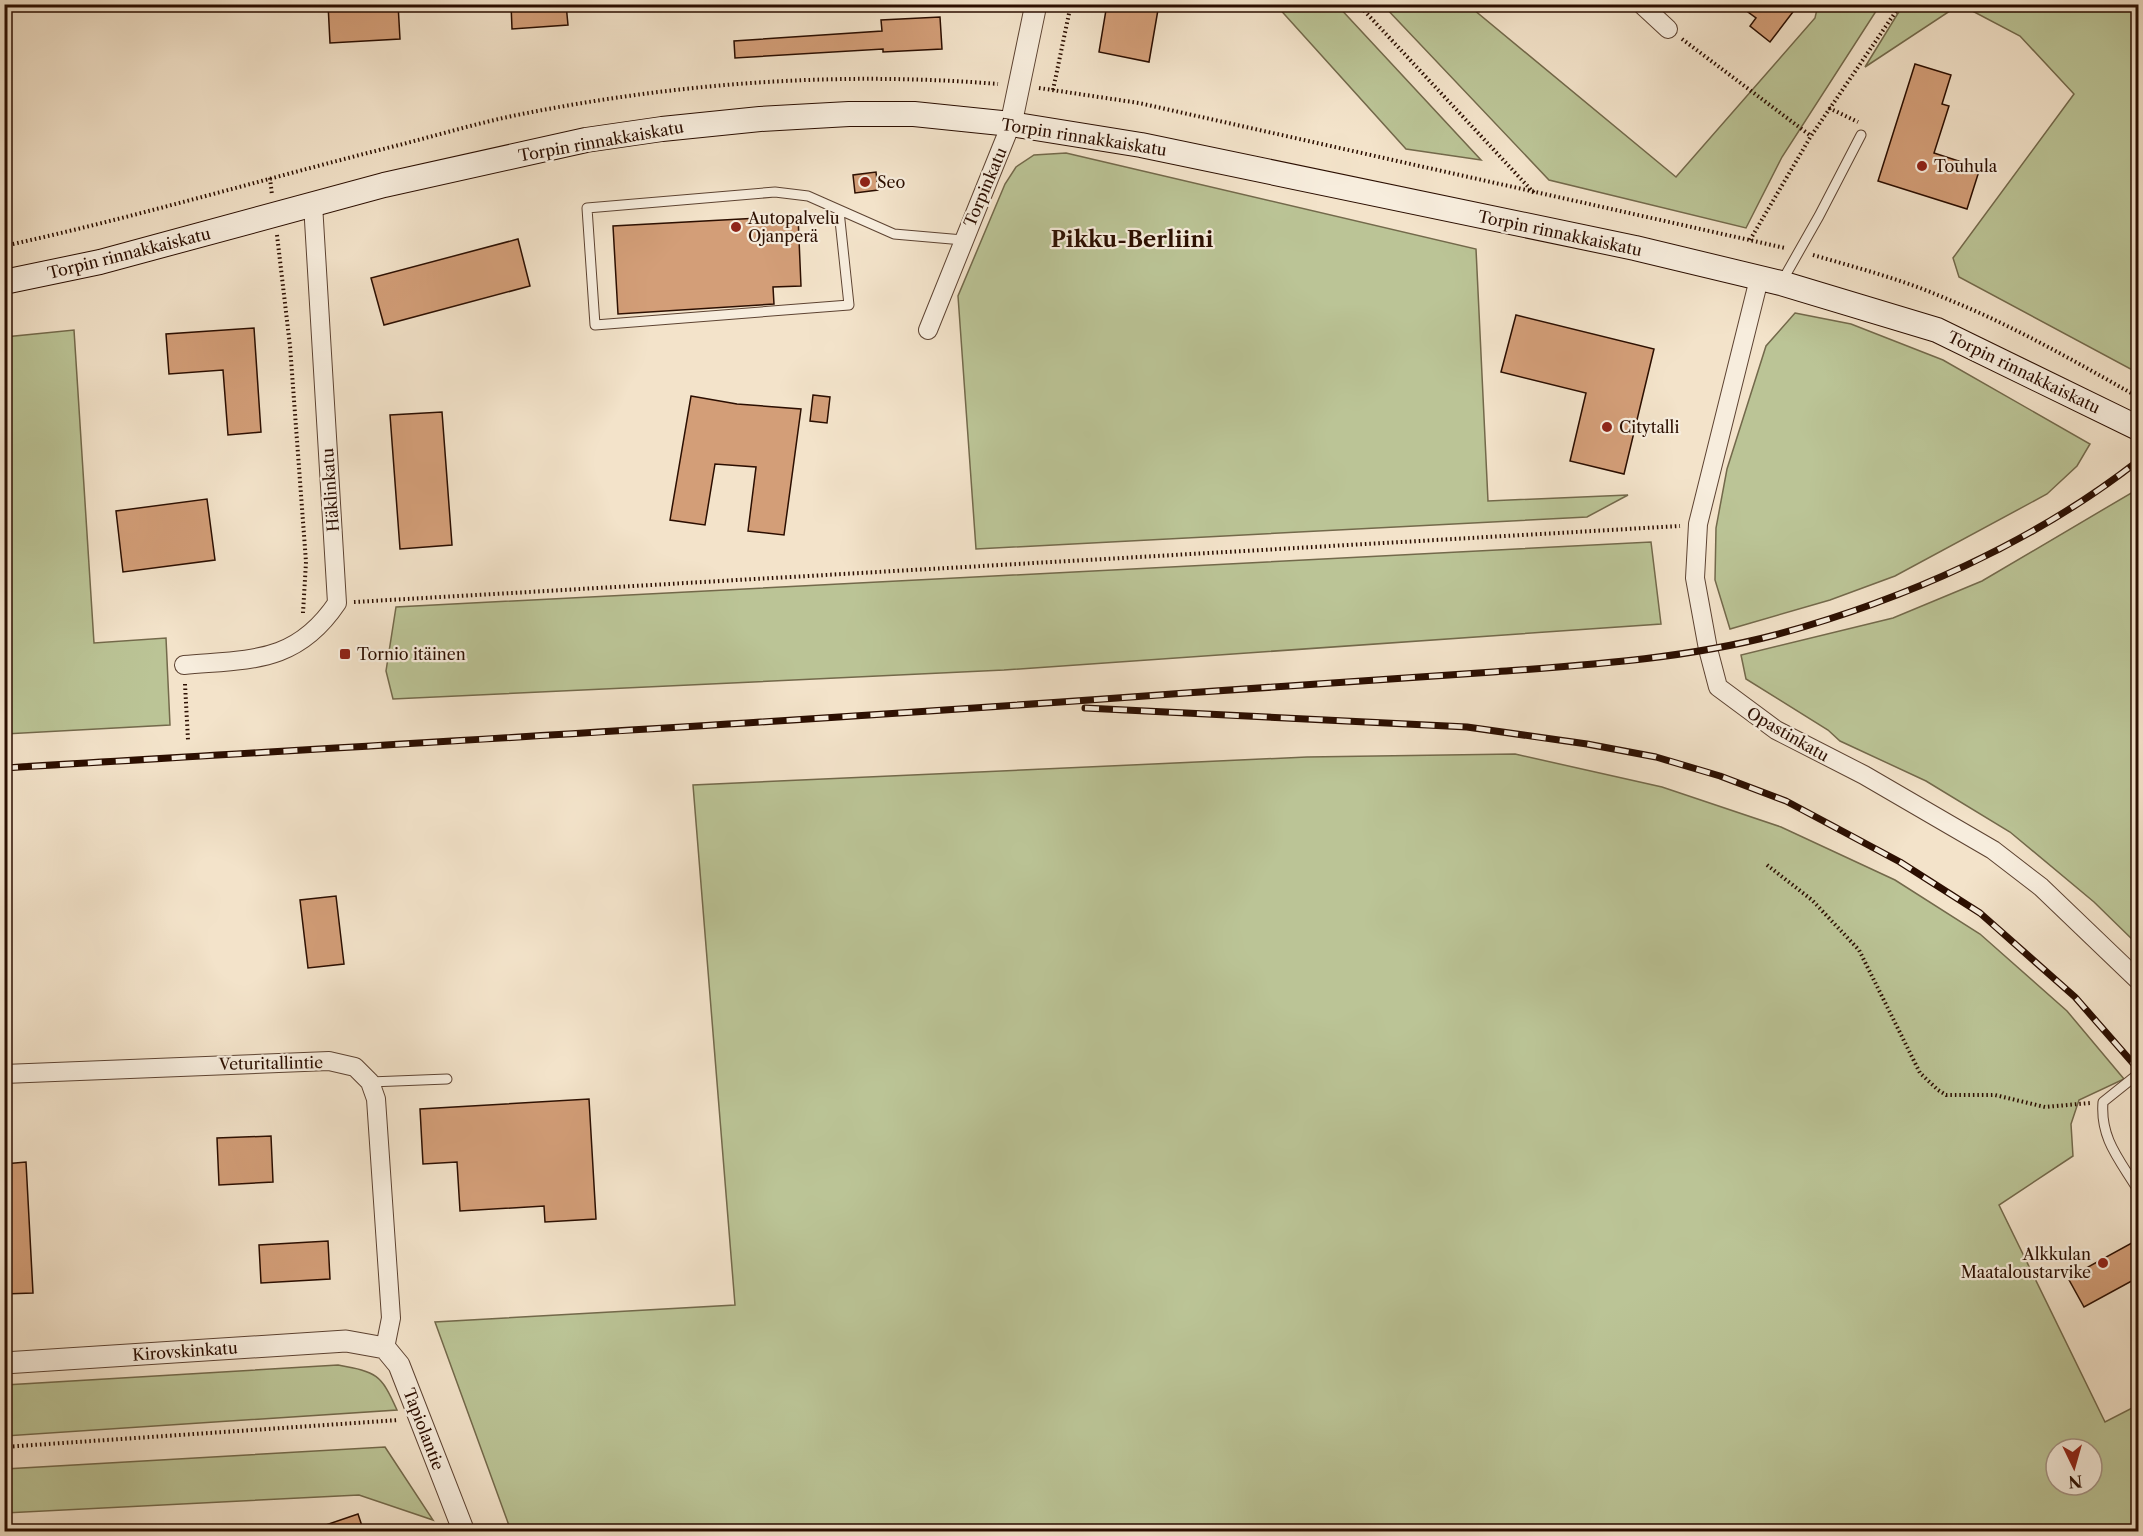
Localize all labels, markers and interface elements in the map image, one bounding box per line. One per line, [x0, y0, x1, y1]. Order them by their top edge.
street label: Torpin rinnakkaiskatu [1000, 114, 1168, 160]
street label: Torpin rinnakkaiskatu [517, 117, 685, 165]
street label: Torpinkatu [959, 144, 1011, 230]
place label: Touhula [1934, 156, 1998, 176]
marker: Touhula [1915, 159, 1929, 173]
place label: Seo [877, 172, 906, 192]
marker: Seo [858, 175, 872, 189]
street label: Torpin rinnakkaiskatu [1476, 206, 1644, 260]
place label: Autopalvelu Ojanperä [747, 208, 840, 246]
marker: Autopalvelu Ojanperä [729, 220, 743, 234]
street label: Torpin rinnakkaiskatu [45, 223, 213, 283]
district label: Pikku-Berliini [1051, 226, 1213, 253]
street label: Torpin rinnakkaiskatu [1944, 326, 2104, 418]
place label: Citytalli [1619, 417, 1679, 437]
marker: Citytalli [1600, 420, 1614, 434]
street label: Häklinkatu [317, 447, 343, 532]
place label: Tornio itäinen [357, 644, 466, 664]
marker: Tornio itäinen [338, 647, 352, 661]
street label: Opastinkatu [1743, 702, 1833, 766]
street label: Veturitallintie [218, 1052, 323, 1074]
place label: Alkkulan Maataloustarvike [1961, 1244, 2091, 1282]
marker: Alkkulan Maataloustarvike [2096, 1256, 2110, 1270]
street label: Kirovskinkatu [132, 1337, 238, 1365]
street label: Tapiolantie [399, 1385, 449, 1473]
north arrow [2044, 1437, 2104, 1497]
text: N [2067, 1471, 2083, 1493]

